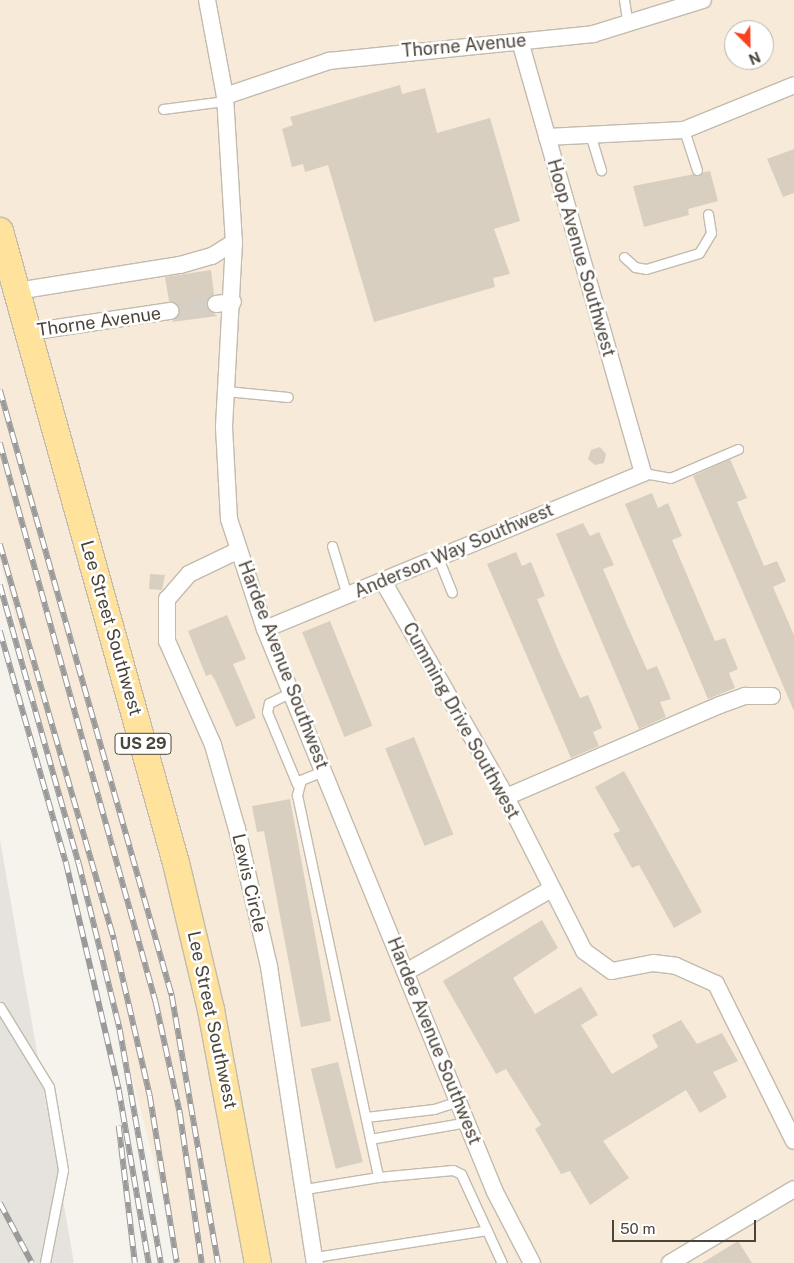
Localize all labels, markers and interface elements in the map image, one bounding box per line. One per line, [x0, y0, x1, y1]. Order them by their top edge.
north arrow [724, 20, 774, 70]
street label: Thorne Avenue [401, 30, 527, 62]
text: N [746, 48, 763, 67]
street label: Hoop Avenue Southwest [542, 157, 620, 359]
street label: Thorne Avenue [36, 303, 162, 341]
street label: Anderson Way Southwest [351, 499, 557, 603]
street label: Lee Street Southwest [76, 538, 146, 718]
street label: Hardee Avenue Southwest [233, 558, 333, 772]
street label: Cumming Drive Southwest [398, 619, 524, 823]
road number: US 29 [114, 731, 172, 758]
street label: Lewis Circle [227, 831, 271, 935]
street label: Lee Street Southwest [183, 929, 241, 1111]
street label: Hardee Avenue Southwest [382, 934, 486, 1148]
scale bar [614, 1210, 758, 1242]
text: 50 m [620, 1220, 655, 1237]

